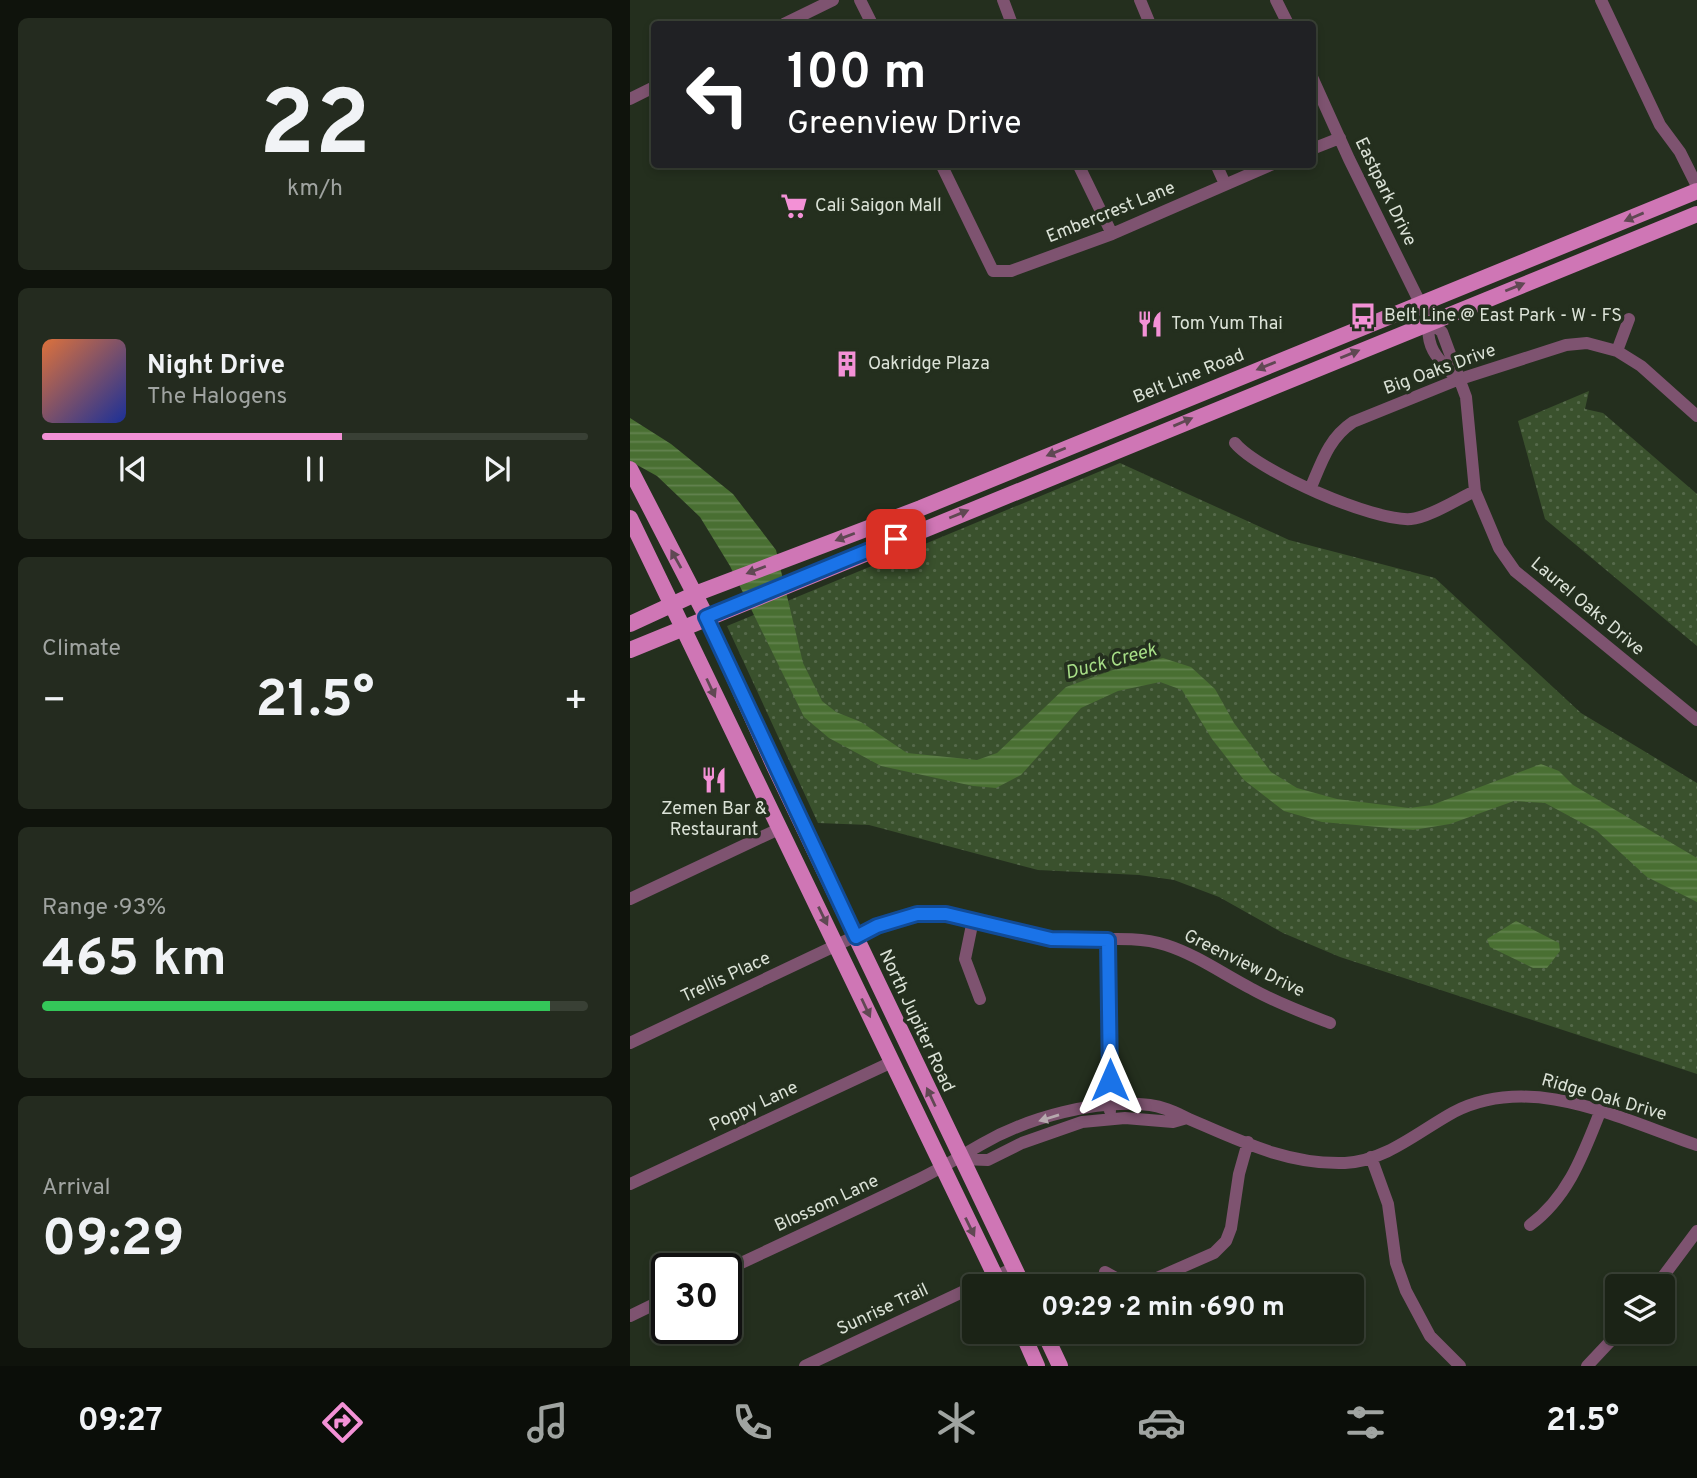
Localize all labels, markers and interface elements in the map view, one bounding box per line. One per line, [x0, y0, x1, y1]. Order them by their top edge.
text: 100 m [787, 44, 926, 106]
icon: left [672, 49, 763, 140]
text: 22 [259, 72, 371, 187]
text: Greenview Drive [787, 105, 1022, 145]
street label: Eastpark Drive [1349, 134, 1421, 250]
text: km/h [287, 175, 343, 204]
street label: Embercrest Lane [1043, 177, 1179, 249]
supermarket icon: Cali Saigon Mall [779, 191, 809, 221]
place label: Cali Saigon Mall [815, 195, 942, 218]
one-way arrow [1624, 211, 1644, 223]
one-way arrow [1505, 281, 1526, 292]
bus stop icon: Belt Line @ East Park - W - FS [1348, 301, 1378, 331]
place label: Belt Line @ East Park - W - FS [1384, 305, 1622, 328]
restaurant icon: Tom Yum Thai [1135, 309, 1165, 339]
place label: Tom Yum Thai [1171, 313, 1283, 336]
street label: Big Oaks Drive [1381, 339, 1499, 401]
street label: Belt Line Road [1130, 344, 1248, 410]
one-way arrow [1340, 348, 1361, 359]
building icon: Oakridge Plaza [832, 349, 862, 379]
text: Night Drive [147, 350, 285, 383]
place label: Oakridge Plaza [868, 353, 990, 376]
one-way arrow [1256, 360, 1277, 371]
text: The Halogens [147, 383, 287, 412]
one-way arrow [1172, 417, 1193, 428]
one-way arrow [1046, 446, 1066, 458]
icon: previous [114, 450, 152, 488]
icon: pause [296, 450, 334, 488]
icon: next [478, 450, 516, 488]
pin [866, 509, 926, 569]
one-way arrow [949, 509, 970, 520]
icon: arrive [877, 520, 915, 558]
one-way arrow [834, 531, 855, 542]
one-way arrow [670, 549, 682, 569]
street label: Laurel Oaks Drive [1525, 553, 1649, 661]
one-way arrow [745, 565, 766, 576]
text: Climate [42, 635, 121, 664]
water label: Duck Creek [1063, 638, 1160, 686]
text: 21.5° [256, 669, 374, 735]
text: − [42, 678, 67, 727]
text: + [563, 678, 588, 727]
one-way arrow [705, 678, 717, 698]
restaurant icon: Zemen Bar & Restaurant [699, 765, 729, 795]
place label: Zemen Bar & Restaurant [661, 798, 767, 842]
text: Range · 93% [42, 894, 166, 923]
one-way arrow [817, 906, 829, 926]
street label: Greenview Drive [1180, 925, 1308, 1003]
text: 465 km [42, 928, 227, 994]
street label: North Jupiter Road [873, 946, 959, 1096]
street label: Trellis Place [677, 947, 775, 1009]
one-way arrow [861, 997, 872, 1018]
position arrow [1073, 1043, 1147, 1117]
street label: Ridge Oak Drive [1539, 1069, 1669, 1127]
street label: Poppy Lane [706, 1076, 802, 1138]
one-way arrow [926, 1087, 937, 1107]
one-way arrow [1039, 1113, 1060, 1124]
street label: Blossom Lane [771, 1170, 883, 1238]
text: Arrival [42, 1174, 111, 1203]
text: 09:29 [42, 1208, 185, 1274]
one-way arrow [964, 1218, 976, 1238]
speed limit sign: 30 [651, 1253, 742, 1344]
map controls [1605, 1274, 1675, 1344]
button: layers [1605, 1274, 1675, 1344]
street label: Sunrise Trail [833, 1279, 933, 1341]
text: 09:29 · 2 min · 690 m [1041, 1292, 1285, 1325]
icon: directions [318, 1398, 367, 1447]
icon: music [523, 1398, 572, 1447]
icon: phone [728, 1398, 777, 1447]
icon: climate [932, 1398, 981, 1447]
icon: car [1137, 1398, 1186, 1447]
icon: filters [1341, 1398, 1390, 1447]
text: 09:27 [78, 1402, 163, 1442]
text: 21.5° [1546, 1402, 1619, 1442]

